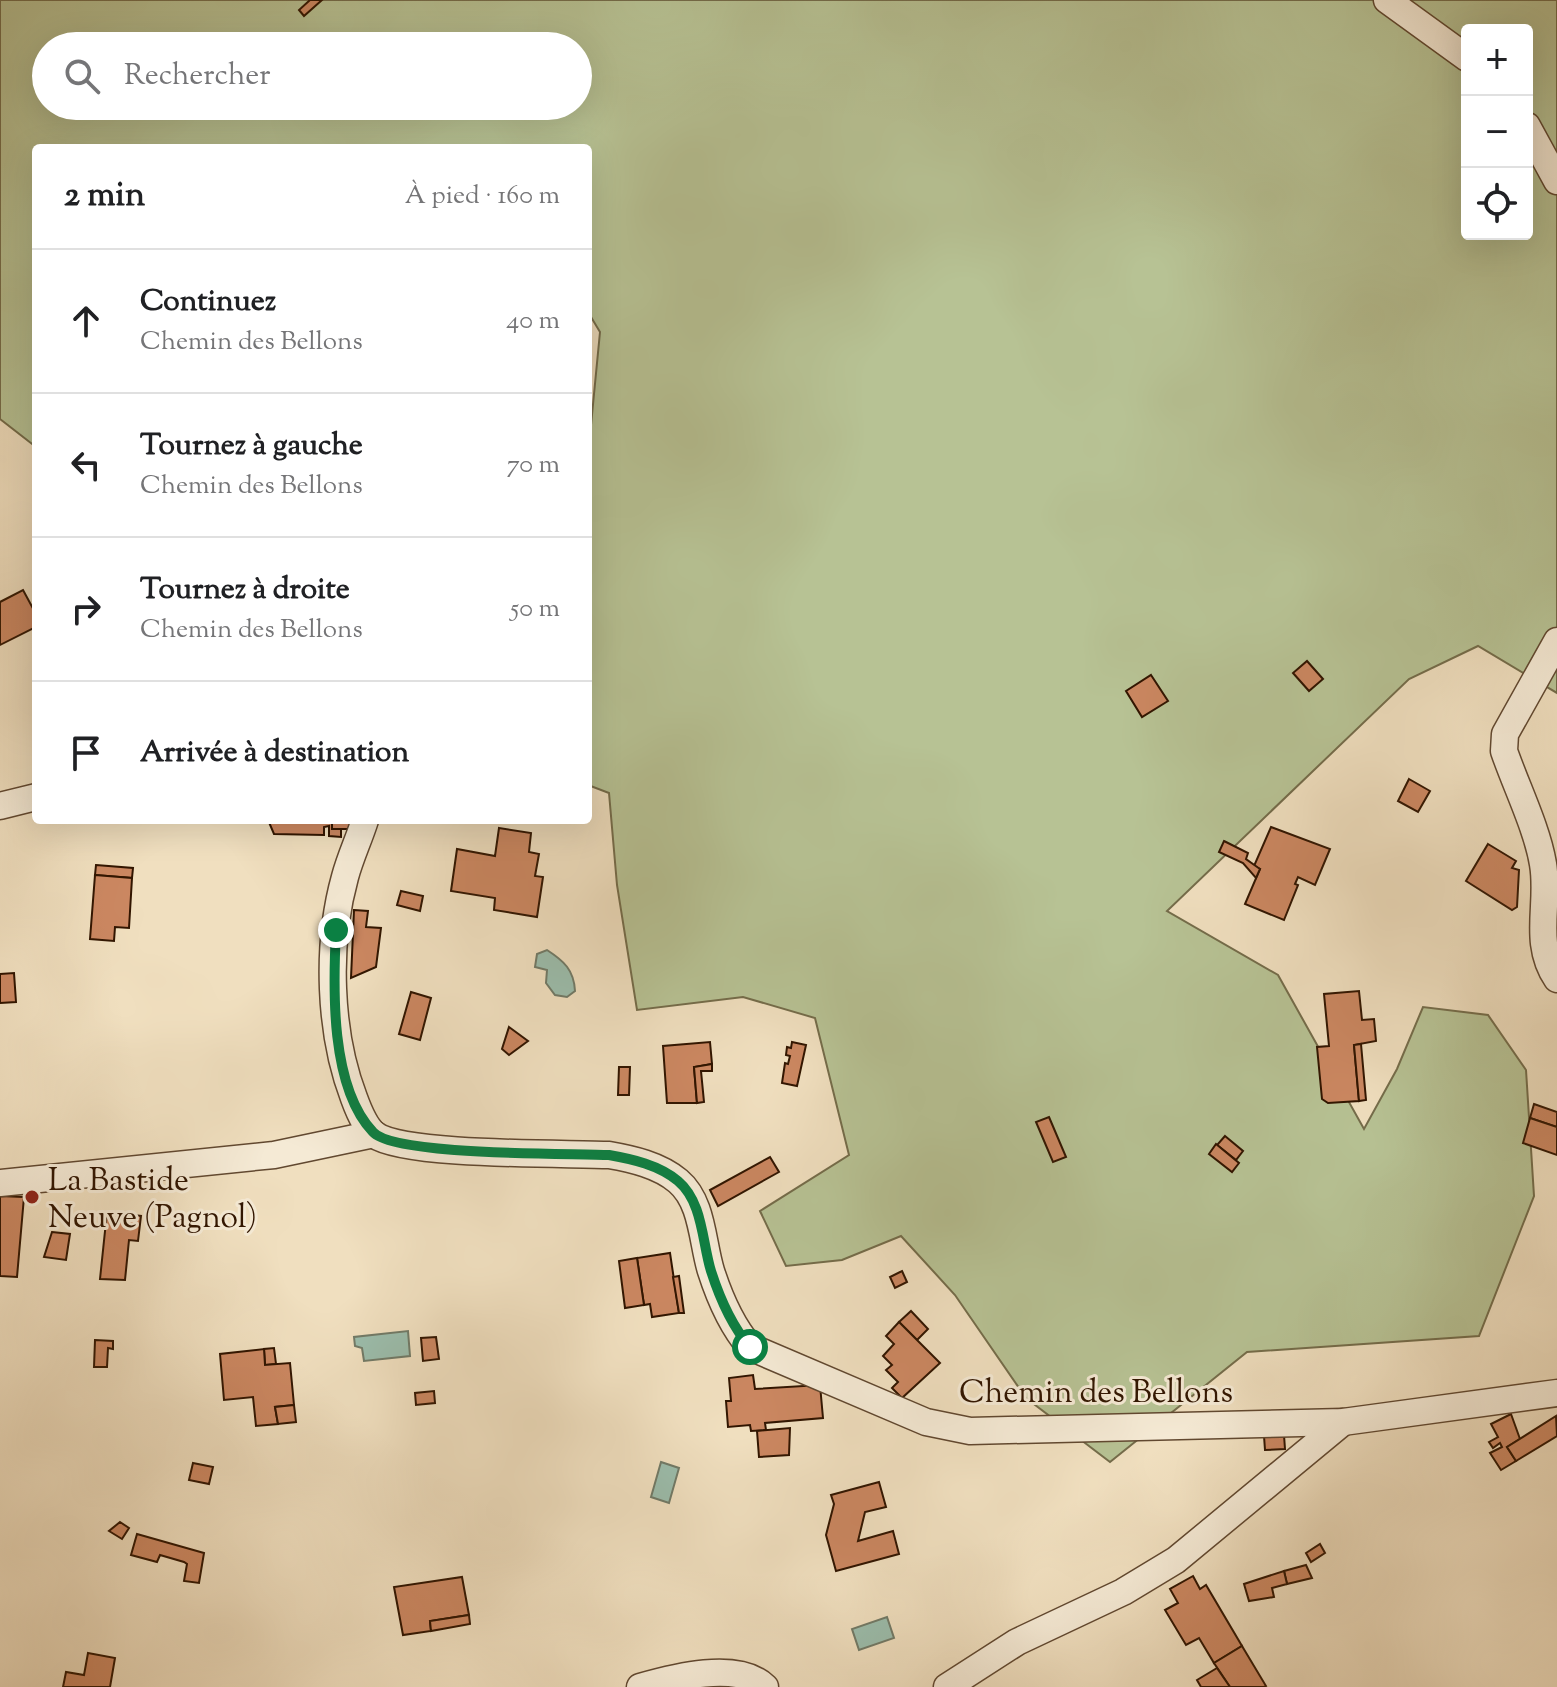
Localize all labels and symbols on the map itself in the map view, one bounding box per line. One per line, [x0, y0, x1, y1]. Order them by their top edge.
route end [318, 912, 354, 948]
place label: La Bastide Neuve (Pagnol) [48, 1159, 257, 1242]
marker: La Bastide Neuve (Pagnol) [23, 1188, 41, 1206]
route start [732, 1329, 768, 1365]
street label: Chemin des Bellons [959, 1371, 1233, 1417]

